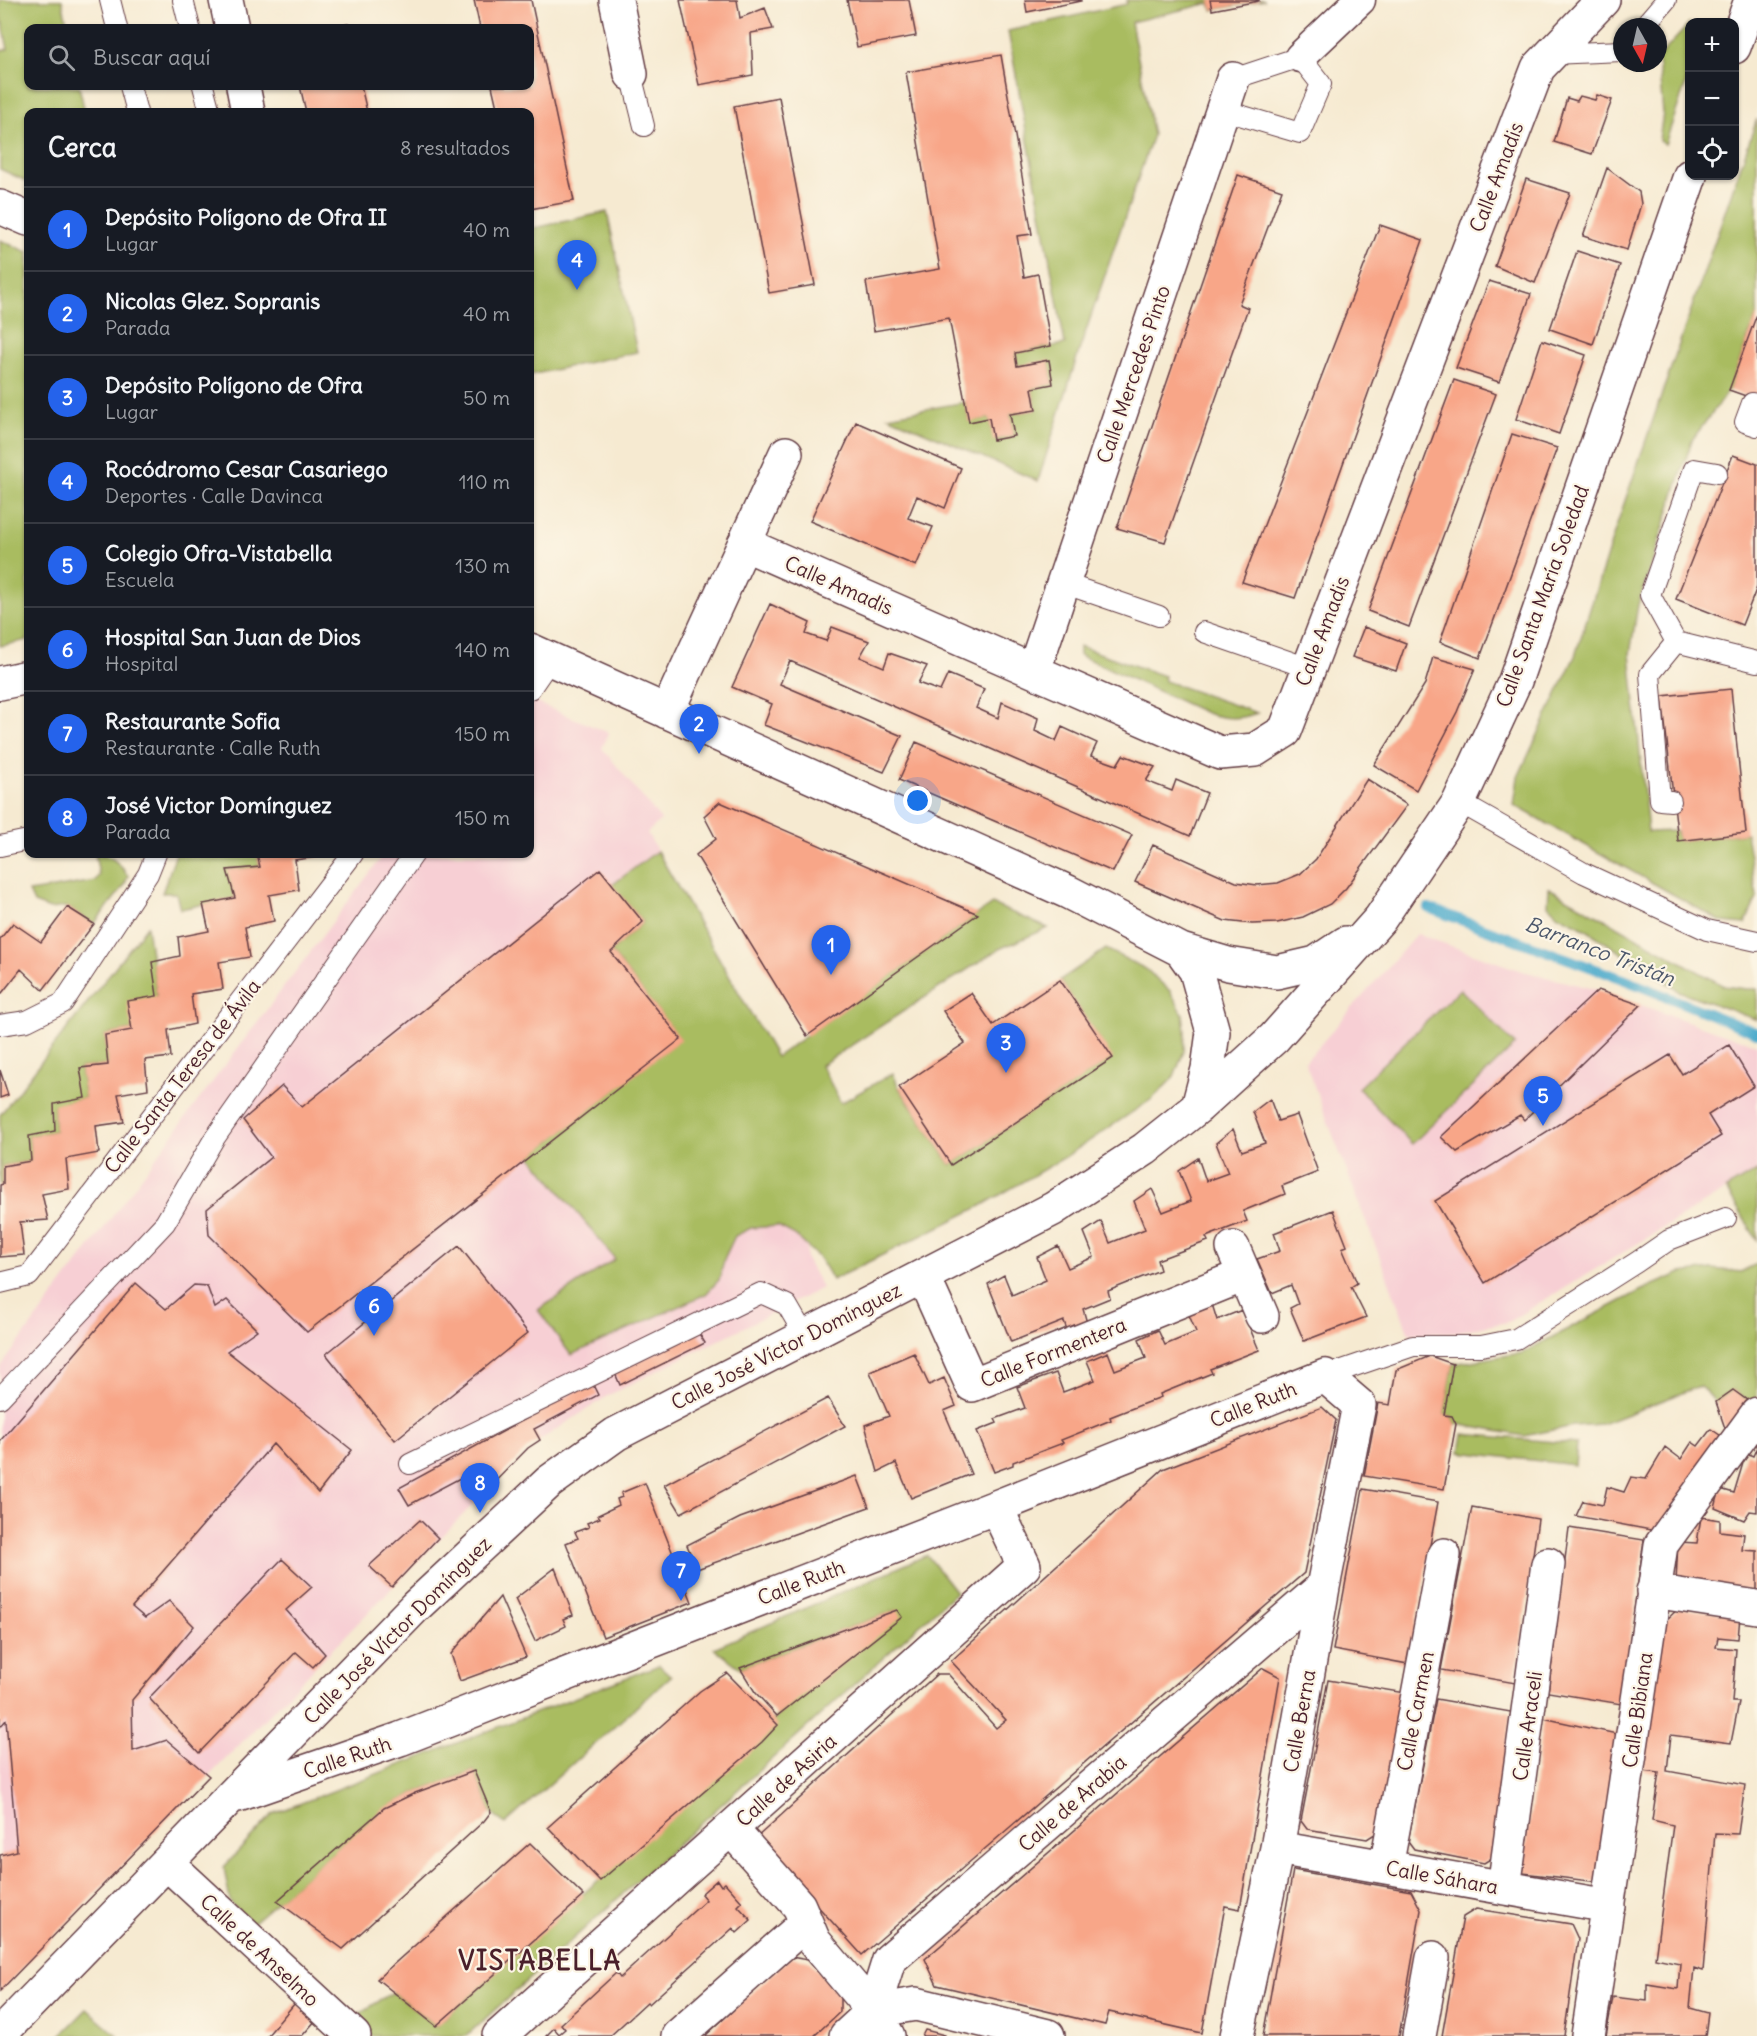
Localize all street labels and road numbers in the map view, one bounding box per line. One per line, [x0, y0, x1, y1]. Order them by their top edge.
street label: Calle Amadis [1464, 118, 1528, 236]
street label: Calle Mercedes Pinto [1091, 282, 1175, 466]
street label: Calle Santa María Soledad [1490, 481, 1594, 710]
street label: Calle Amadis [781, 550, 897, 620]
street label: Calle Amadis [1290, 572, 1354, 690]
street label: Calle Santa Teresa de Ávila [99, 974, 265, 1178]
street label: Calle José Víctor Domínguez [667, 1277, 905, 1415]
street label: Calle Formentera [976, 1311, 1130, 1393]
street label: Calle Ruth [1206, 1375, 1300, 1433]
street label: Calle José Víctor Domínguez [298, 1531, 496, 1729]
street label: Calle Ruth [754, 1554, 848, 1610]
street label: Calle Carmen [1391, 1649, 1439, 1773]
street label: Calle Bibiana [1617, 1651, 1657, 1769]
street label: Calle Berna [1278, 1668, 1320, 1774]
street label: Calle Araceli [1507, 1670, 1547, 1782]
street label: Calle de Asiria [731, 1728, 841, 1832]
street label: Calle Ruth [300, 1730, 394, 1784]
street label: Calle de Arabia [1013, 1749, 1131, 1857]
street label: Calle Sáhara [1384, 1855, 1500, 1899]
street label: Calle de Anselmo [195, 1888, 325, 2012]

